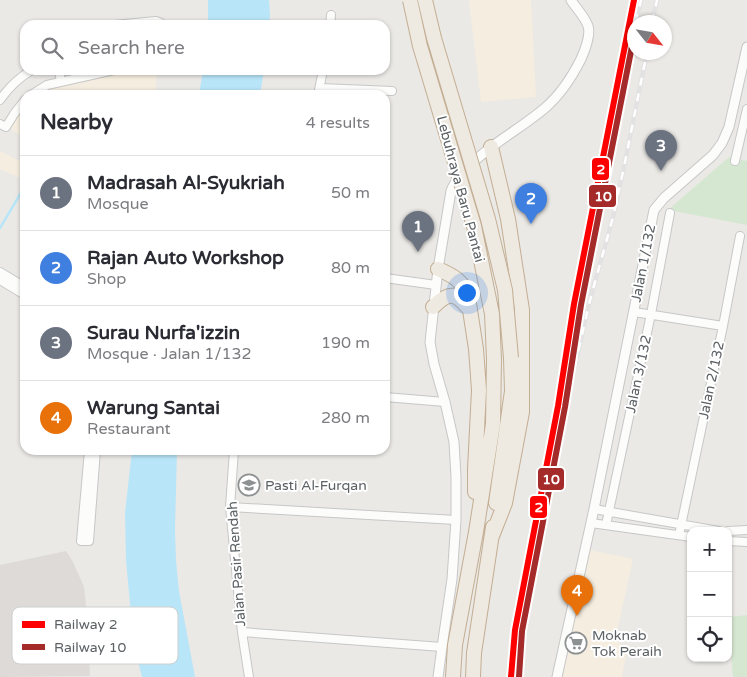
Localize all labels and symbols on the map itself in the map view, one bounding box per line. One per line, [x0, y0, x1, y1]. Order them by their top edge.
north arrow [627, 15, 672, 60]
street label: Lebuhraya Baru Pantai [433, 114, 488, 264]
pin: 3 [645, 130, 677, 171]
line badge: 2 [591, 157, 610, 181]
text: 2 [597, 161, 606, 178]
pin: 2 [515, 183, 547, 224]
line badge: 10 [588, 184, 617, 208]
text: 10 [594, 188, 612, 205]
pin: 1 [402, 211, 434, 252]
street label: Jalan 1/132 [628, 223, 659, 304]
your location [454, 280, 480, 306]
street label: Jalan 3/132 [622, 334, 655, 415]
street label: Jalan 2/132 [695, 340, 728, 421]
line badge: 10 [537, 467, 565, 491]
text: 10 [542, 471, 560, 488]
school or university icon: Pasti Al-Furqan [237, 473, 261, 497]
place label: Pasti Al-Furqan [265, 477, 367, 494]
line badge: 2 [529, 495, 548, 519]
text: 2 [535, 499, 544, 516]
street label: Jalan Pasir Rendah [224, 501, 249, 627]
pin: 4 [561, 575, 593, 616]
legend [12, 607, 178, 664]
text: Railway 2 [54, 616, 118, 633]
place label: Moknab Tok Peraih [592, 627, 662, 660]
supermarket icon: Moknab Tok Peraih [564, 631, 588, 655]
text: Railway 10 [54, 639, 127, 656]

